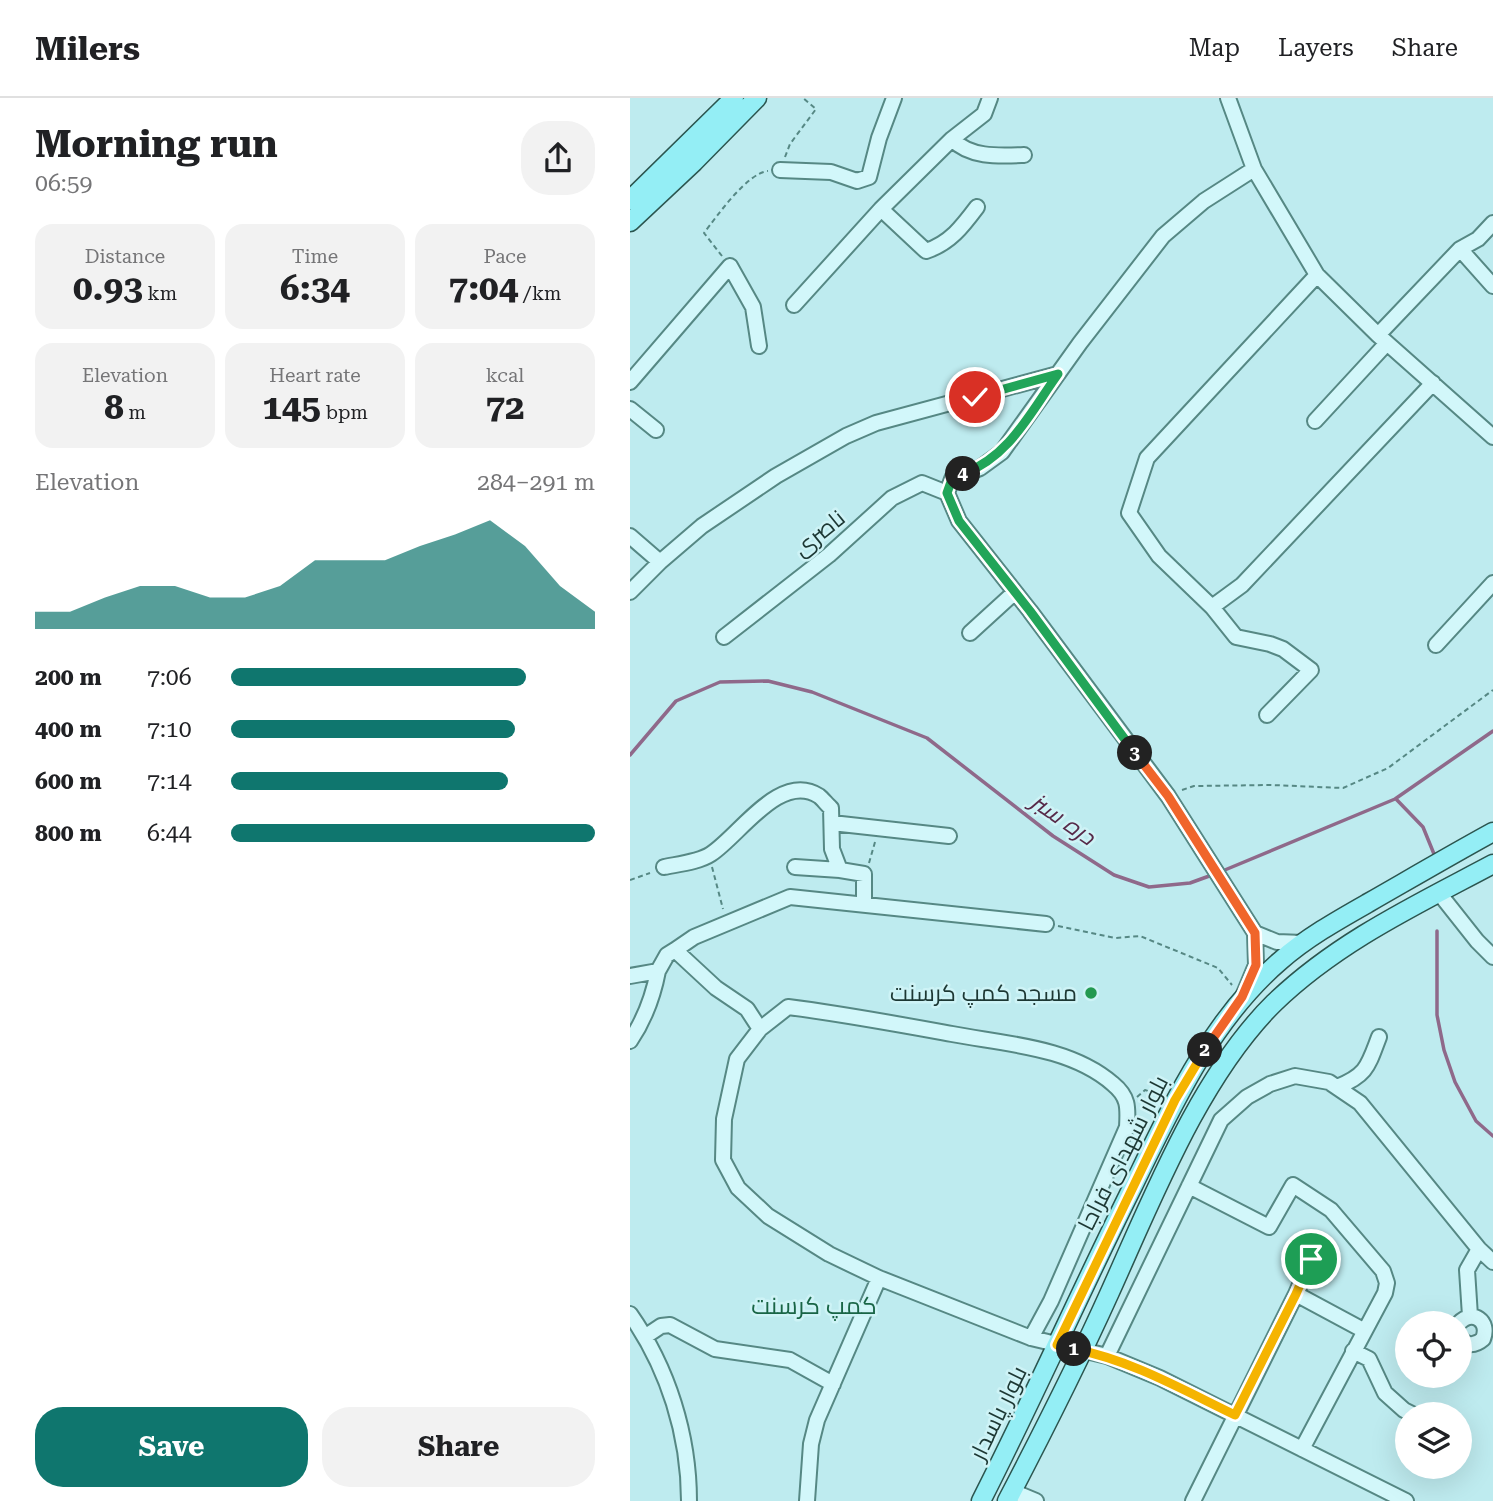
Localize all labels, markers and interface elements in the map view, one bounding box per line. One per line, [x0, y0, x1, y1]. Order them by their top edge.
text: Milers [35, 29, 140, 68]
text: Map [1189, 34, 1240, 62]
text: Layers [1278, 34, 1354, 62]
text: Share [1392, 34, 1458, 62]
button: share [521, 121, 595, 195]
text: Morning run [35, 122, 278, 166]
text: 06:59 [35, 170, 92, 197]
text: Distance [85, 245, 165, 268]
text: Time [292, 245, 338, 268]
text: Pace [484, 245, 526, 268]
text: 0.93 [73, 268, 143, 309]
text: 6:34 [280, 268, 350, 309]
text: 7:04 [449, 268, 518, 309]
text: km [143, 282, 177, 305]
text: /km [518, 282, 561, 305]
text: Elevation [82, 364, 168, 387]
text: Heart rate [269, 364, 361, 387]
text: kcal [486, 364, 524, 387]
pin [945, 367, 1005, 427]
icon: check [956, 378, 994, 416]
text: 8 [104, 387, 124, 428]
text: 145 [262, 387, 321, 428]
text: 72 [485, 387, 525, 428]
text: m [124, 401, 146, 424]
text: bpm [321, 401, 368, 424]
pin: 4 [946, 456, 980, 492]
text: 4 [957, 462, 968, 485]
text: Elevation [35, 469, 139, 496]
text: 284–291 m [477, 469, 595, 496]
street label: ناصری [788, 504, 851, 562]
text: 200 m [35, 664, 102, 691]
text: 7:06 [147, 664, 192, 691]
text: 400 m [35, 716, 102, 743]
text: 7:10 [147, 716, 192, 743]
pin: 3 [1118, 736, 1152, 770]
text: 3 [1129, 741, 1140, 764]
text: 600 m [35, 768, 102, 795]
text: 7:14 [147, 768, 192, 795]
water label: دره سبز [1023, 785, 1102, 852]
text: 800 m [35, 820, 102, 847]
text: 6:44 [147, 820, 192, 847]
place label: مسجد کمپ کرسنت [890, 980, 1077, 1008]
marker: مسجد کمپ کرسنت [1083, 985, 1099, 1001]
pin: 2 [1188, 1032, 1222, 1068]
text: 2 [1199, 1038, 1210, 1061]
street label: بلوار شهدای فراجا [1073, 1071, 1174, 1235]
pin [1281, 1229, 1341, 1289]
icon: arrive [1292, 1240, 1330, 1278]
district label: کمپ کرسنت [751, 1292, 877, 1322]
map controls [1395, 1311, 1472, 1479]
button: locate [1395, 1311, 1472, 1388]
pin: 1 [1056, 1332, 1092, 1366]
text: 1 [1068, 1337, 1079, 1360]
street label: بلوار پاسدار [963, 1362, 1034, 1467]
button: layers [1395, 1402, 1472, 1479]
button: Save [35, 1407, 308, 1487]
button: Share [322, 1407, 595, 1487]

